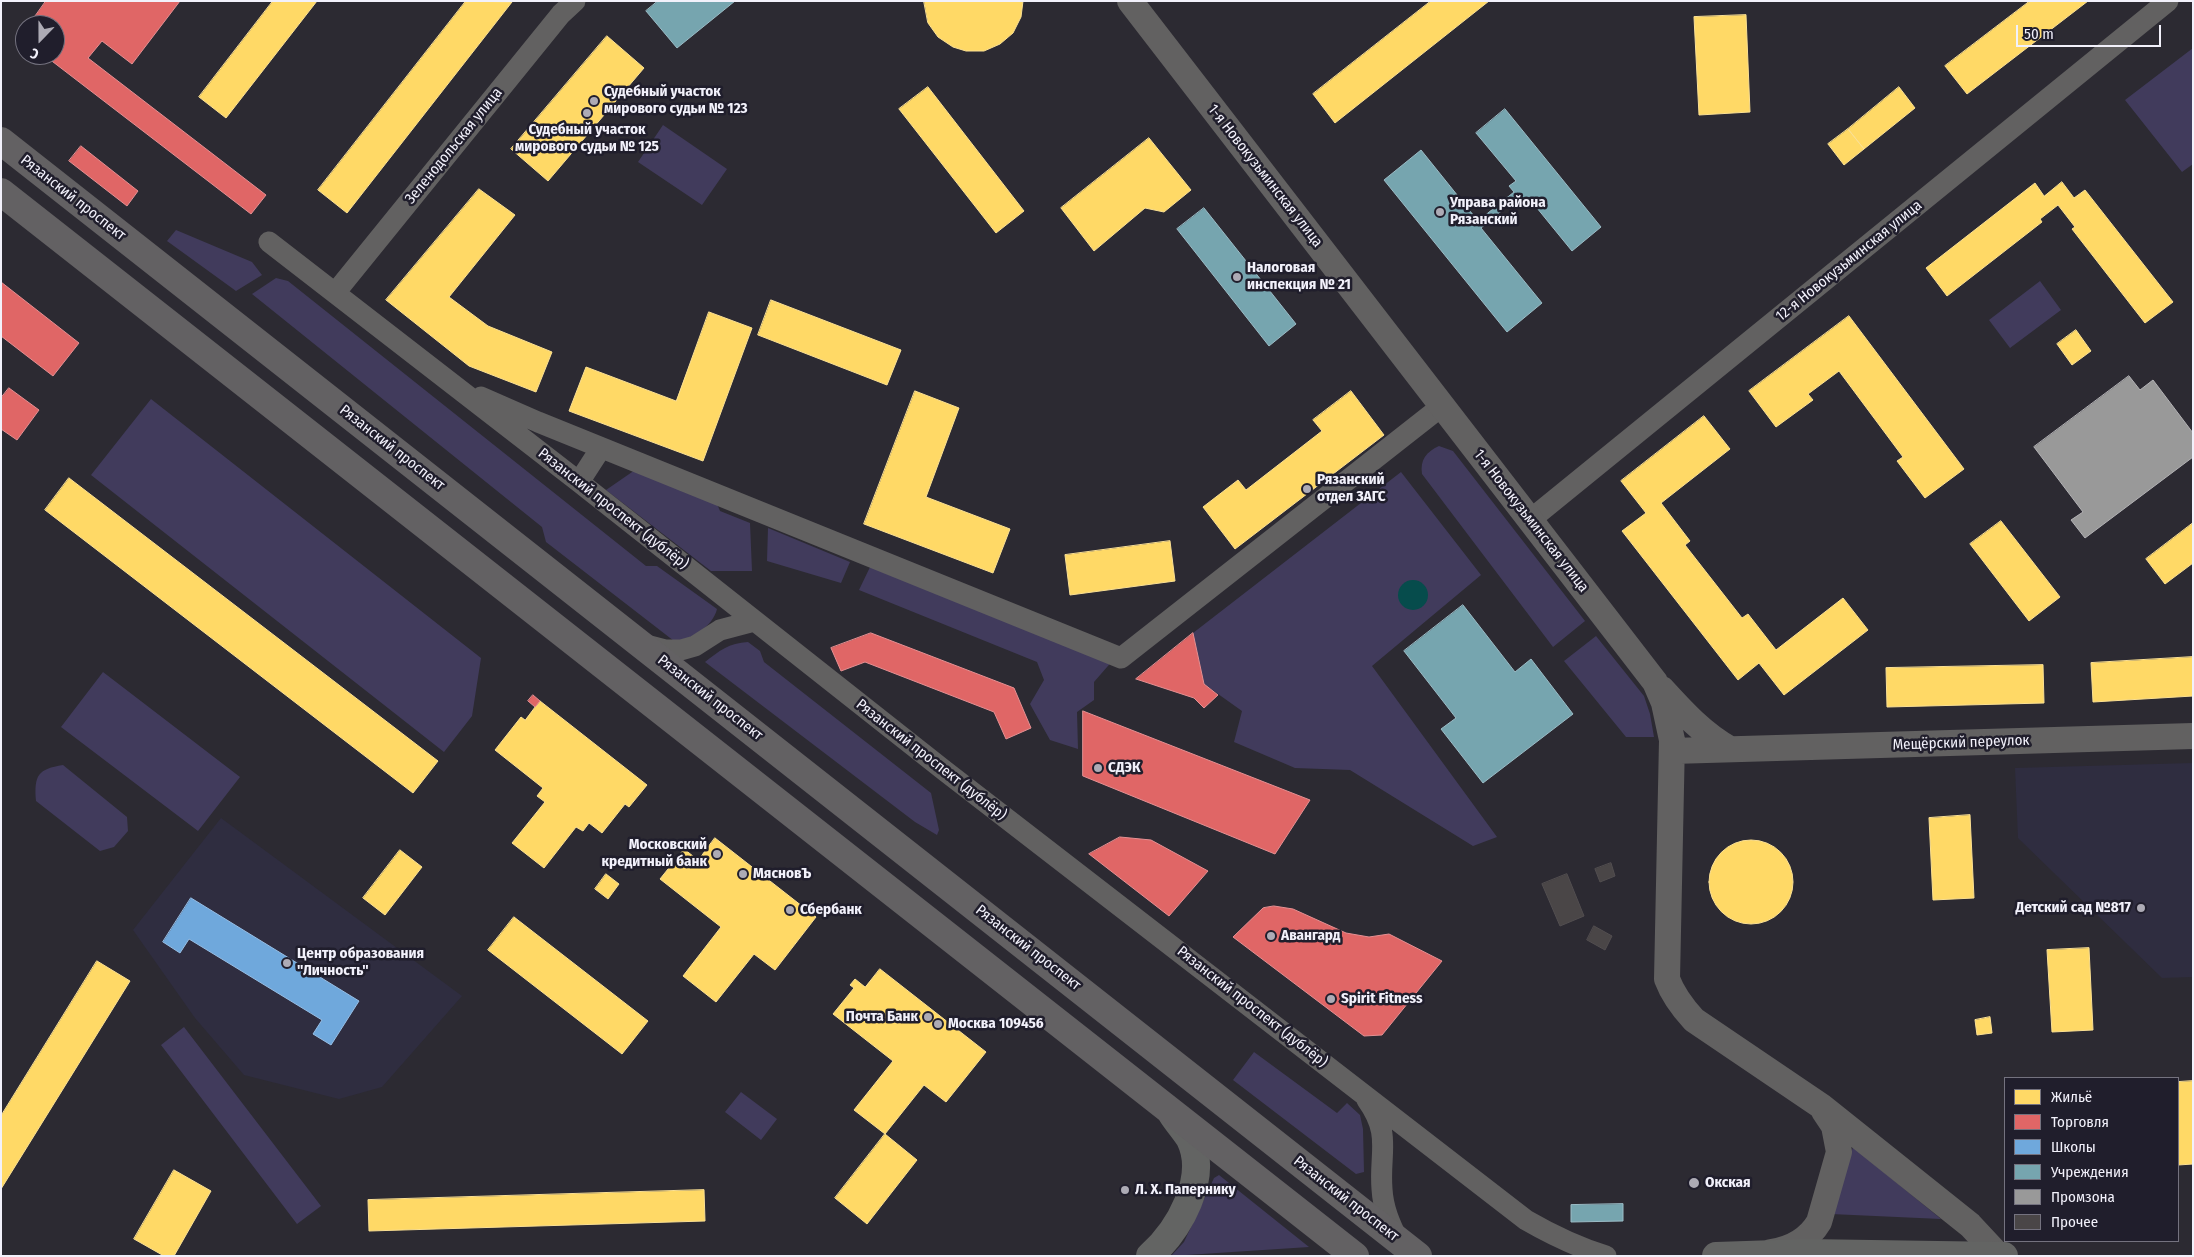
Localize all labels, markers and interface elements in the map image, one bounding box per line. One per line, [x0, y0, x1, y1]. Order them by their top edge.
north arrow [15, 15, 65, 65]
scale bar [2019, 15, 2164, 47]
text: 50 m [2024, 25, 2054, 43]
text: С [28, 44, 41, 63]
place label: Судебный участок мирового судьи № 123 [604, 83, 748, 118]
street label: Зеленодольская улица [402, 84, 506, 208]
marker: Судебный участок мирового судьи № 123 [588, 95, 600, 107]
street label: 1-я Новокузьминская улица [1204, 101, 1326, 251]
marker: Судебный участок мирового судьи № 125 [581, 107, 593, 119]
place label: Судебный участок мирового судьи № 125 [515, 121, 659, 156]
street label: Рязанский проспект [17, 151, 129, 245]
place label: Управа района Рязанский [1450, 194, 1546, 229]
street label: 12-я Новокузьминская улица [1772, 197, 1926, 325]
marker: Управа района Рязанский [1434, 206, 1446, 218]
place label: Налоговая инспекция № 21 [1247, 259, 1351, 294]
marker: Налоговая инспекция № 21 [1231, 271, 1243, 283]
street label: Рязанский проспект [336, 401, 448, 495]
street label: Рязанский проспект (дублёр) [534, 445, 692, 573]
street label: 1-я Новокузьминская улица [1470, 446, 1592, 596]
place label: Рязанский отдел ЗАГС [1317, 471, 1386, 506]
marker: Рязанский отдел ЗАГС [1301, 483, 1313, 495]
street label: Рязанский проспект [654, 651, 766, 745]
street label: Рязанский проспект (дублёр) [852, 696, 1010, 824]
street label: Мещёрский переулок [1892, 732, 2030, 754]
place label: СДЭК [1108, 759, 1141, 777]
marker: СДЭК [1092, 762, 1104, 774]
place label: Московский кредитный банк [602, 836, 707, 871]
marker: Московский кредитный банк [711, 848, 723, 860]
place label: МясновЪ [753, 865, 811, 883]
marker: МясновЪ [737, 868, 749, 880]
place label: Детский сад №817 [2015, 899, 2131, 917]
place label: Сбербанк [800, 901, 862, 919]
street label: Рязанский проспект [972, 901, 1084, 995]
marker: Детский сад №817 [2135, 902, 2147, 914]
marker: Сбербанк [784, 904, 796, 916]
place label: Авангард [1281, 927, 1340, 945]
marker: Авангард [1265, 930, 1277, 942]
street label: Рязанский проспект (дублёр) [1173, 943, 1331, 1071]
place label: Центр образования "Личность" [297, 945, 424, 980]
marker: Центр образования "Личность" [281, 957, 293, 969]
place label: Spirit Fitness [1341, 990, 1423, 1008]
marker: Spirit Fitness [1325, 993, 1337, 1005]
place label: Почта Банк [846, 1008, 918, 1026]
marker: Почта Банк [922, 1011, 934, 1023]
place label: Москва 109456 [948, 1015, 1044, 1033]
marker: Москва 109456 [932, 1018, 944, 1030]
legend [2004, 1077, 2179, 1242]
text: Жильё [2051, 1088, 2092, 1106]
text: Торговля [2051, 1113, 2109, 1131]
text: Школы [2051, 1138, 2096, 1156]
street label: Рязанский проспект [1290, 1152, 1402, 1246]
text: Учреждения [2051, 1163, 2129, 1181]
place label: Окская [1705, 1174, 1751, 1192]
marker: Окская [1687, 1176, 1701, 1190]
place label: Л. Х. Папернику [1135, 1181, 1236, 1199]
marker: Л. Х. Папернику [1119, 1184, 1131, 1196]
text: Промзона [2051, 1188, 2115, 1206]
text: Прочее [2051, 1213, 2098, 1231]

